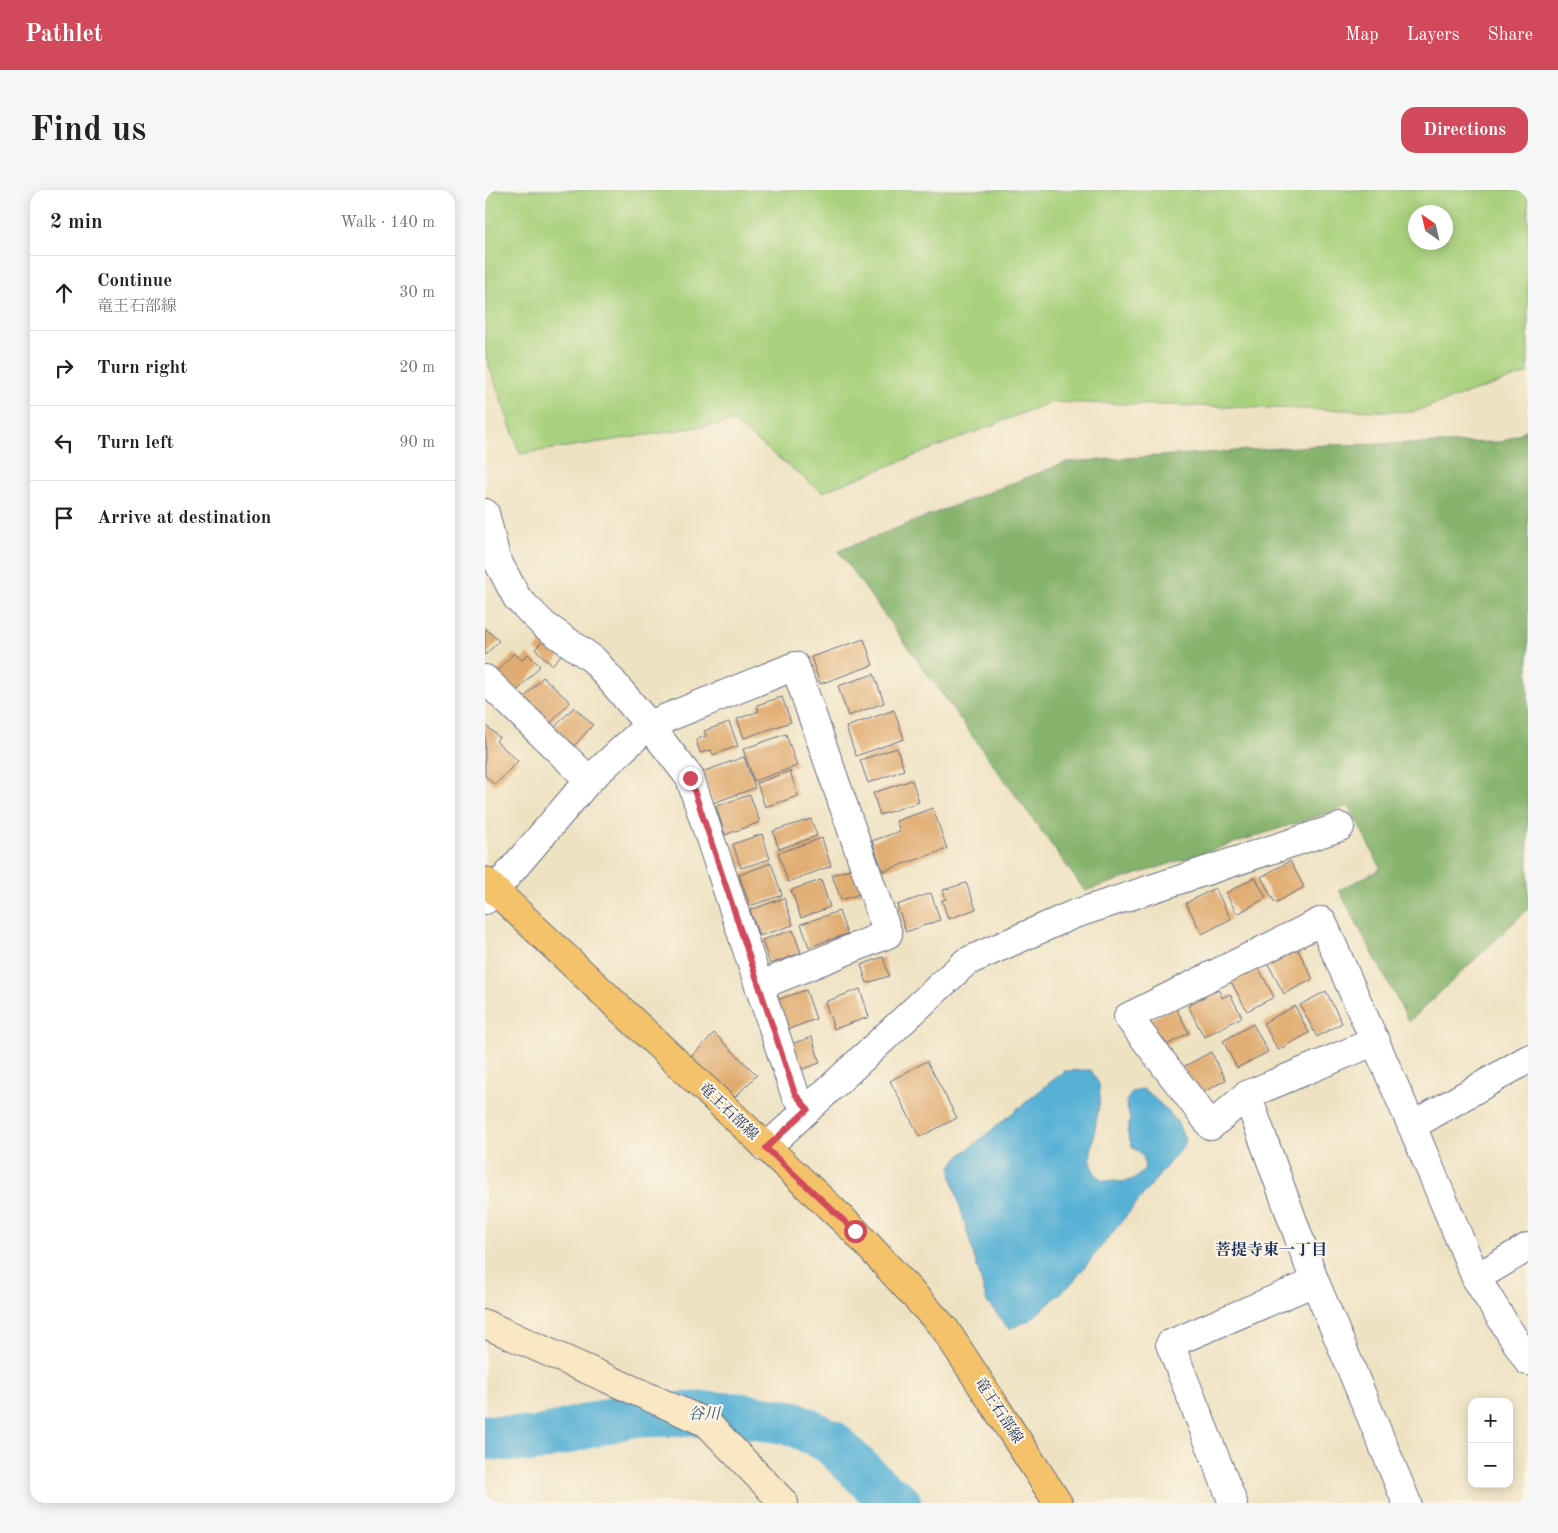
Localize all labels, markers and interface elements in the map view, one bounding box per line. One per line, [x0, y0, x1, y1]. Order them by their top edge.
text: Pathlet [25, 23, 103, 47]
text: Map [1345, 26, 1379, 44]
text: Layers [1407, 26, 1459, 44]
text: Share [1487, 26, 1533, 44]
button: Directions [1401, 107, 1528, 153]
text: Find us [30, 113, 146, 148]
north arrow [1408, 205, 1453, 250]
text: 2 min [50, 212, 103, 233]
text: Walk · 140 m [340, 215, 435, 231]
text: Continue [97, 272, 172, 291]
icon: ahead [50, 279, 78, 307]
text: 30 m [399, 285, 435, 301]
text: 竜王石部線 [97, 299, 177, 315]
icon: right [50, 354, 78, 382]
text: Turn right [97, 359, 187, 378]
text: 20 m [399, 360, 435, 376]
icon: left [50, 429, 78, 457]
text: Turn left [97, 434, 174, 453]
text: 90 m [399, 435, 435, 451]
icon: arrive [50, 504, 78, 532]
text: Arrive at destination [97, 509, 271, 528]
route end [679, 767, 702, 790]
street label: 竜王石部線 [696, 1079, 762, 1143]
route start [844, 1220, 867, 1243]
district label: 菩提寺東一丁目 [1215, 1241, 1327, 1259]
street label: 竜王石部線 [971, 1374, 1026, 1447]
map controls [1468, 1398, 1513, 1488]
button: + [1468, 1398, 1513, 1443]
water label: 谷川 [688, 1405, 722, 1423]
button: − [1468, 1443, 1513, 1488]

